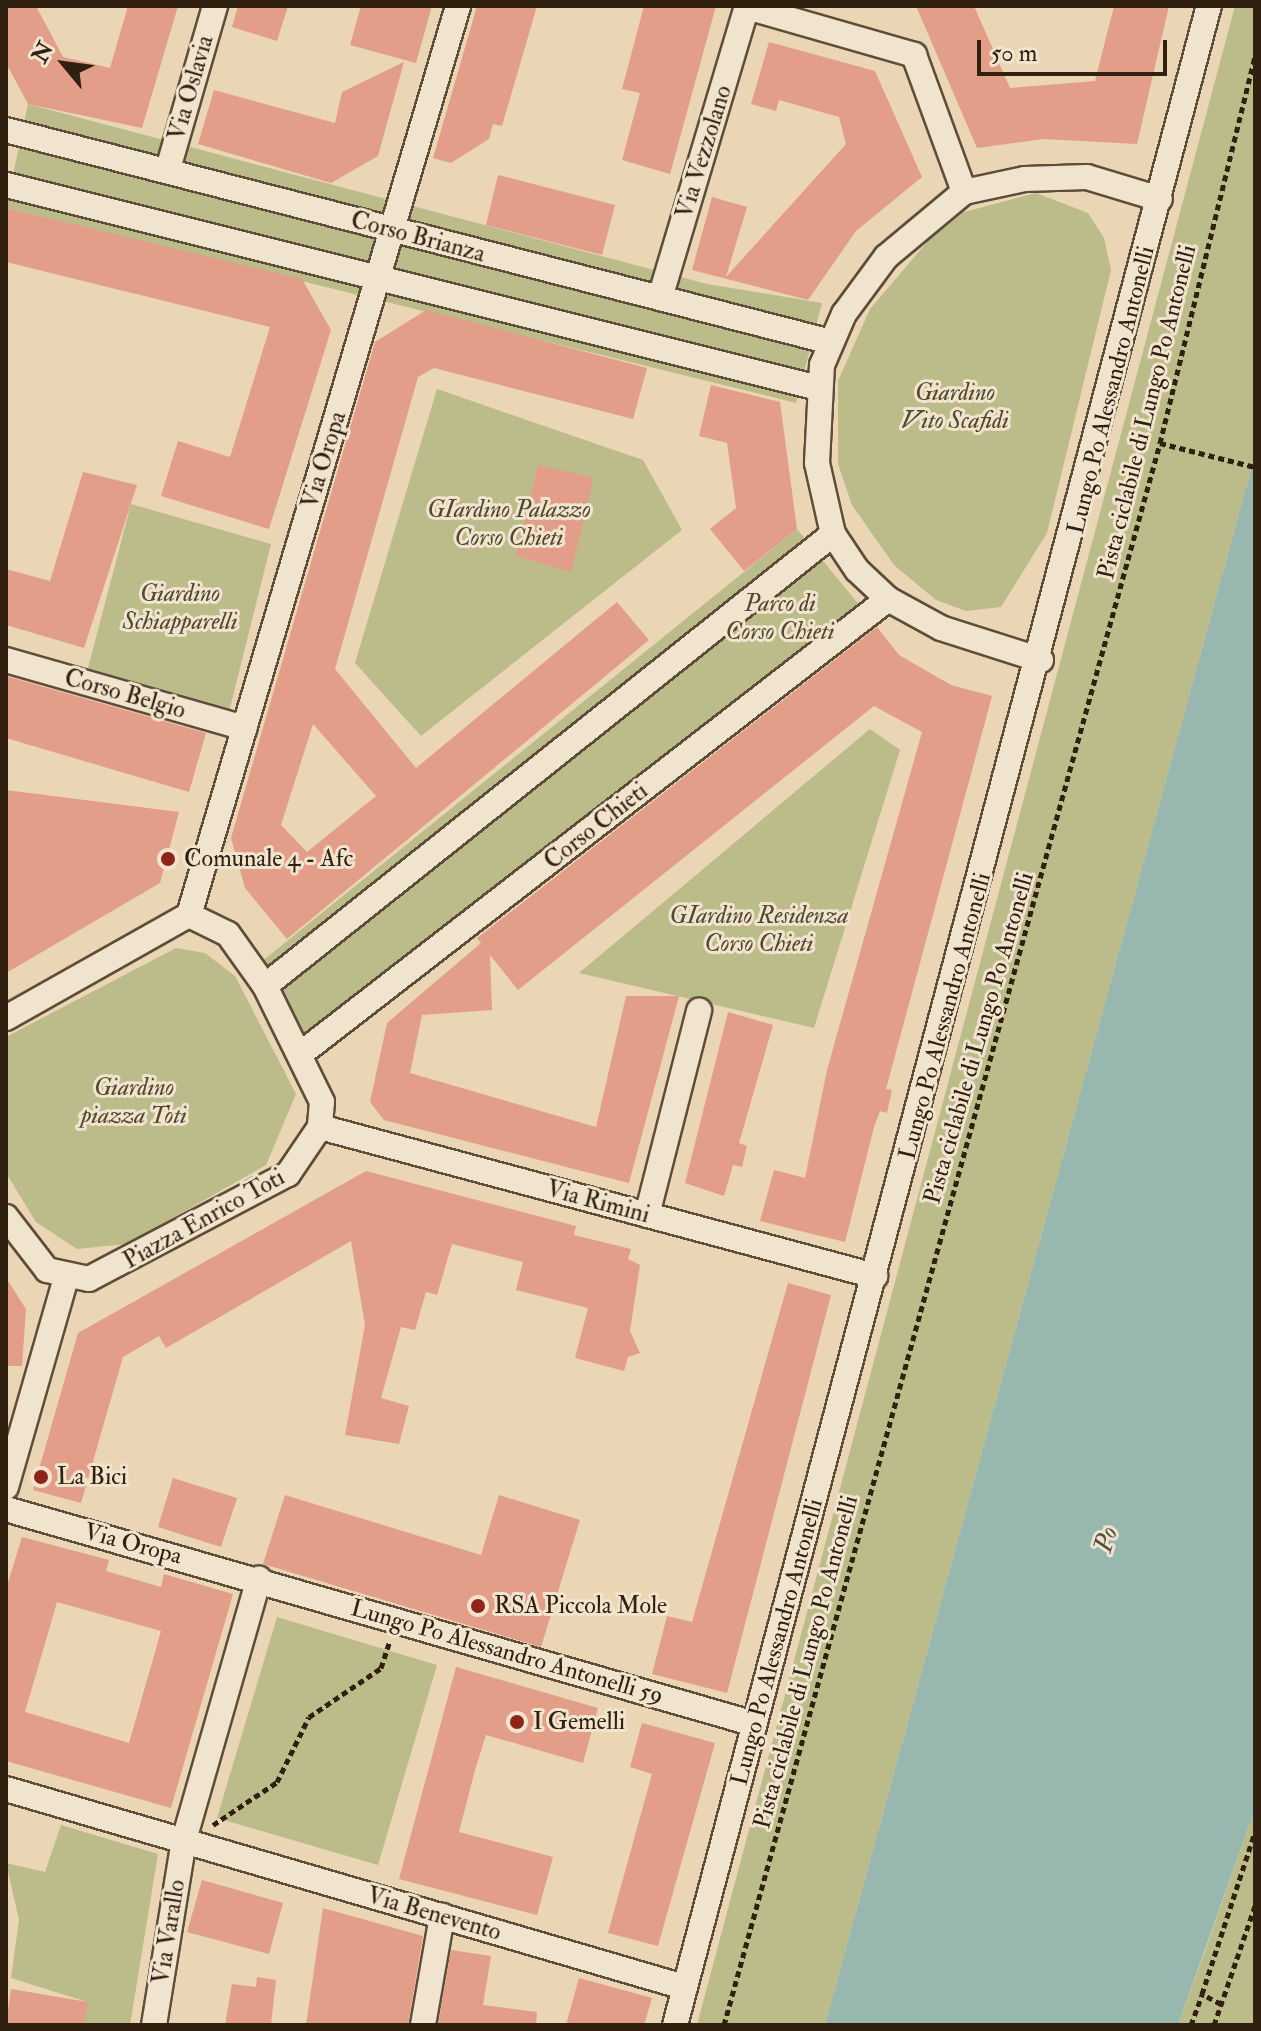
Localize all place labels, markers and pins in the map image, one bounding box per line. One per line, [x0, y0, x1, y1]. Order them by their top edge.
place label: Comunale 4 - Afc [184, 845, 353, 873]
marker: Comunale 4 - Afc [159, 850, 177, 868]
place label: La Bici [57, 1463, 127, 1491]
marker: La Bici [32, 1468, 50, 1486]
place label: RSA Piccola Mole [494, 1592, 667, 1620]
marker: RSA Piccola Mole [469, 1597, 487, 1615]
place label: I Gemelli [533, 1708, 625, 1736]
marker: I Gemelli [508, 1713, 526, 1731]

